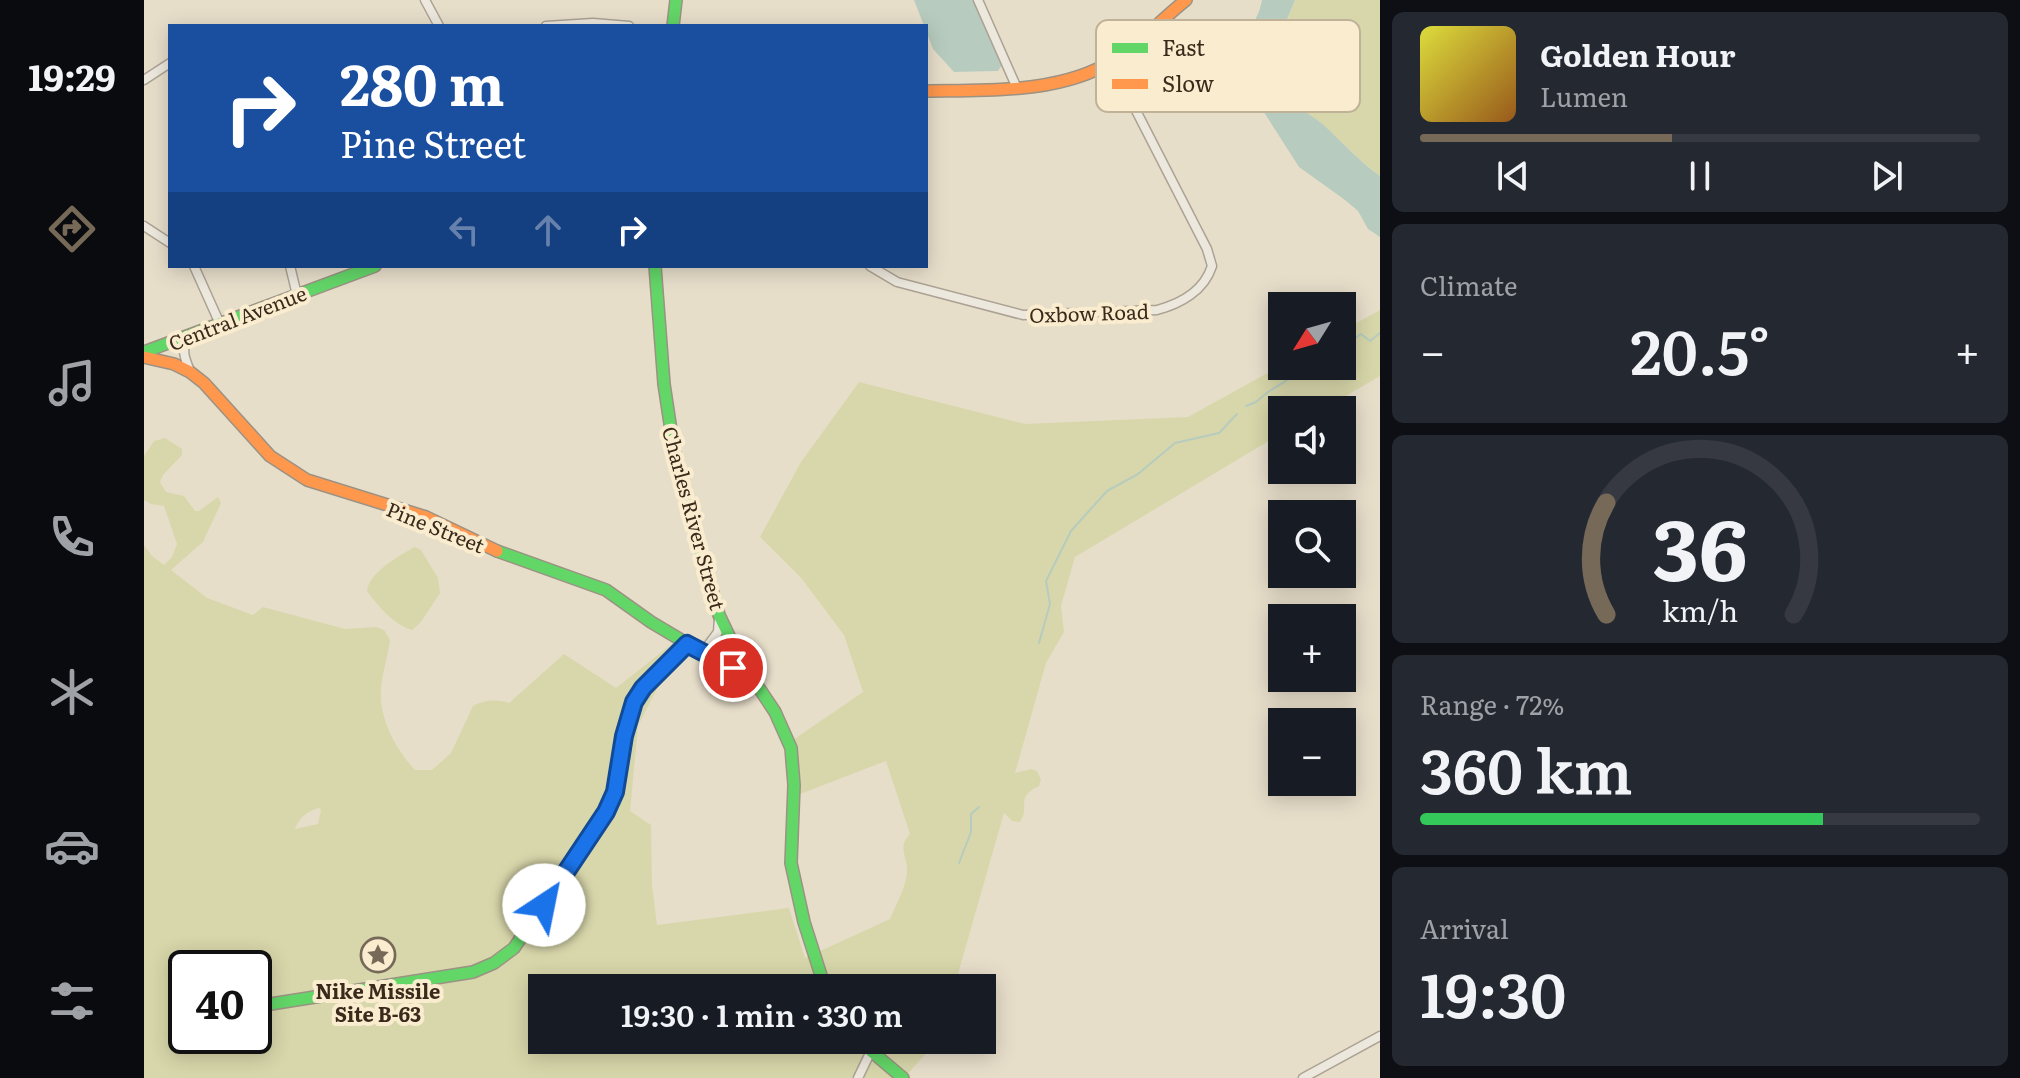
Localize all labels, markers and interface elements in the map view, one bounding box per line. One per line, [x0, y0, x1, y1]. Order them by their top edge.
legend [1096, 20, 1360, 112]
text: Fast [1162, 30, 1205, 63]
text: Golden Hour [1540, 32, 1735, 76]
text: 280 m [340, 40, 505, 123]
text: 19:29 [28, 49, 116, 102]
icon: right [208, 56, 312, 160]
text: Slow [1162, 66, 1214, 99]
text: Lumen [1540, 76, 1628, 115]
text: Pine Street [340, 116, 526, 169]
icon: previous [1491, 154, 1535, 198]
icon: pause [1678, 154, 1722, 198]
icon: next [1865, 154, 1909, 198]
icon: directions [44, 201, 100, 257]
icon: left [442, 208, 486, 252]
icon: ahead [526, 208, 570, 252]
icon: right [610, 208, 654, 252]
text: Climate [1420, 265, 1518, 304]
street label: Central Avenue [164, 277, 310, 357]
north arrow [1268, 292, 1356, 380]
map controls [1268, 292, 1356, 796]
street label: Oxbow Road [1029, 295, 1149, 329]
text: 20.5° [1630, 304, 1770, 393]
text: − [1420, 316, 1446, 382]
text: + [1954, 316, 1980, 382]
icon: music [44, 355, 100, 411]
button: sound [1268, 396, 1356, 484]
street label: Charles River Street [656, 423, 734, 613]
text: 36 [1652, 483, 1748, 607]
street label: Pine Street [382, 493, 490, 559]
button: search [1268, 500, 1356, 588]
icon: phone [44, 509, 100, 565]
text: km/h [1662, 588, 1738, 631]
button: + [1268, 604, 1356, 692]
pin [699, 634, 767, 702]
icon: arrive [711, 646, 755, 690]
icon: climate [44, 664, 100, 720]
text: Range · 72% [1420, 684, 1564, 723]
button: − [1268, 708, 1356, 796]
text: 360 km [1420, 723, 1633, 812]
icon: car [44, 818, 100, 874]
position arrow [502, 863, 586, 947]
text: Arrival [1420, 908, 1509, 947]
place icon: Nike Missile Site B-63 [359, 936, 397, 974]
text: 19:30 [1420, 947, 1566, 1036]
speed limit sign: 40 [168, 950, 272, 1054]
icon: filters [44, 973, 100, 1029]
place label: Nike Missile Site B-63 [316, 975, 440, 1028]
text: 19:30 · 1 min · 330 m [621, 992, 903, 1036]

